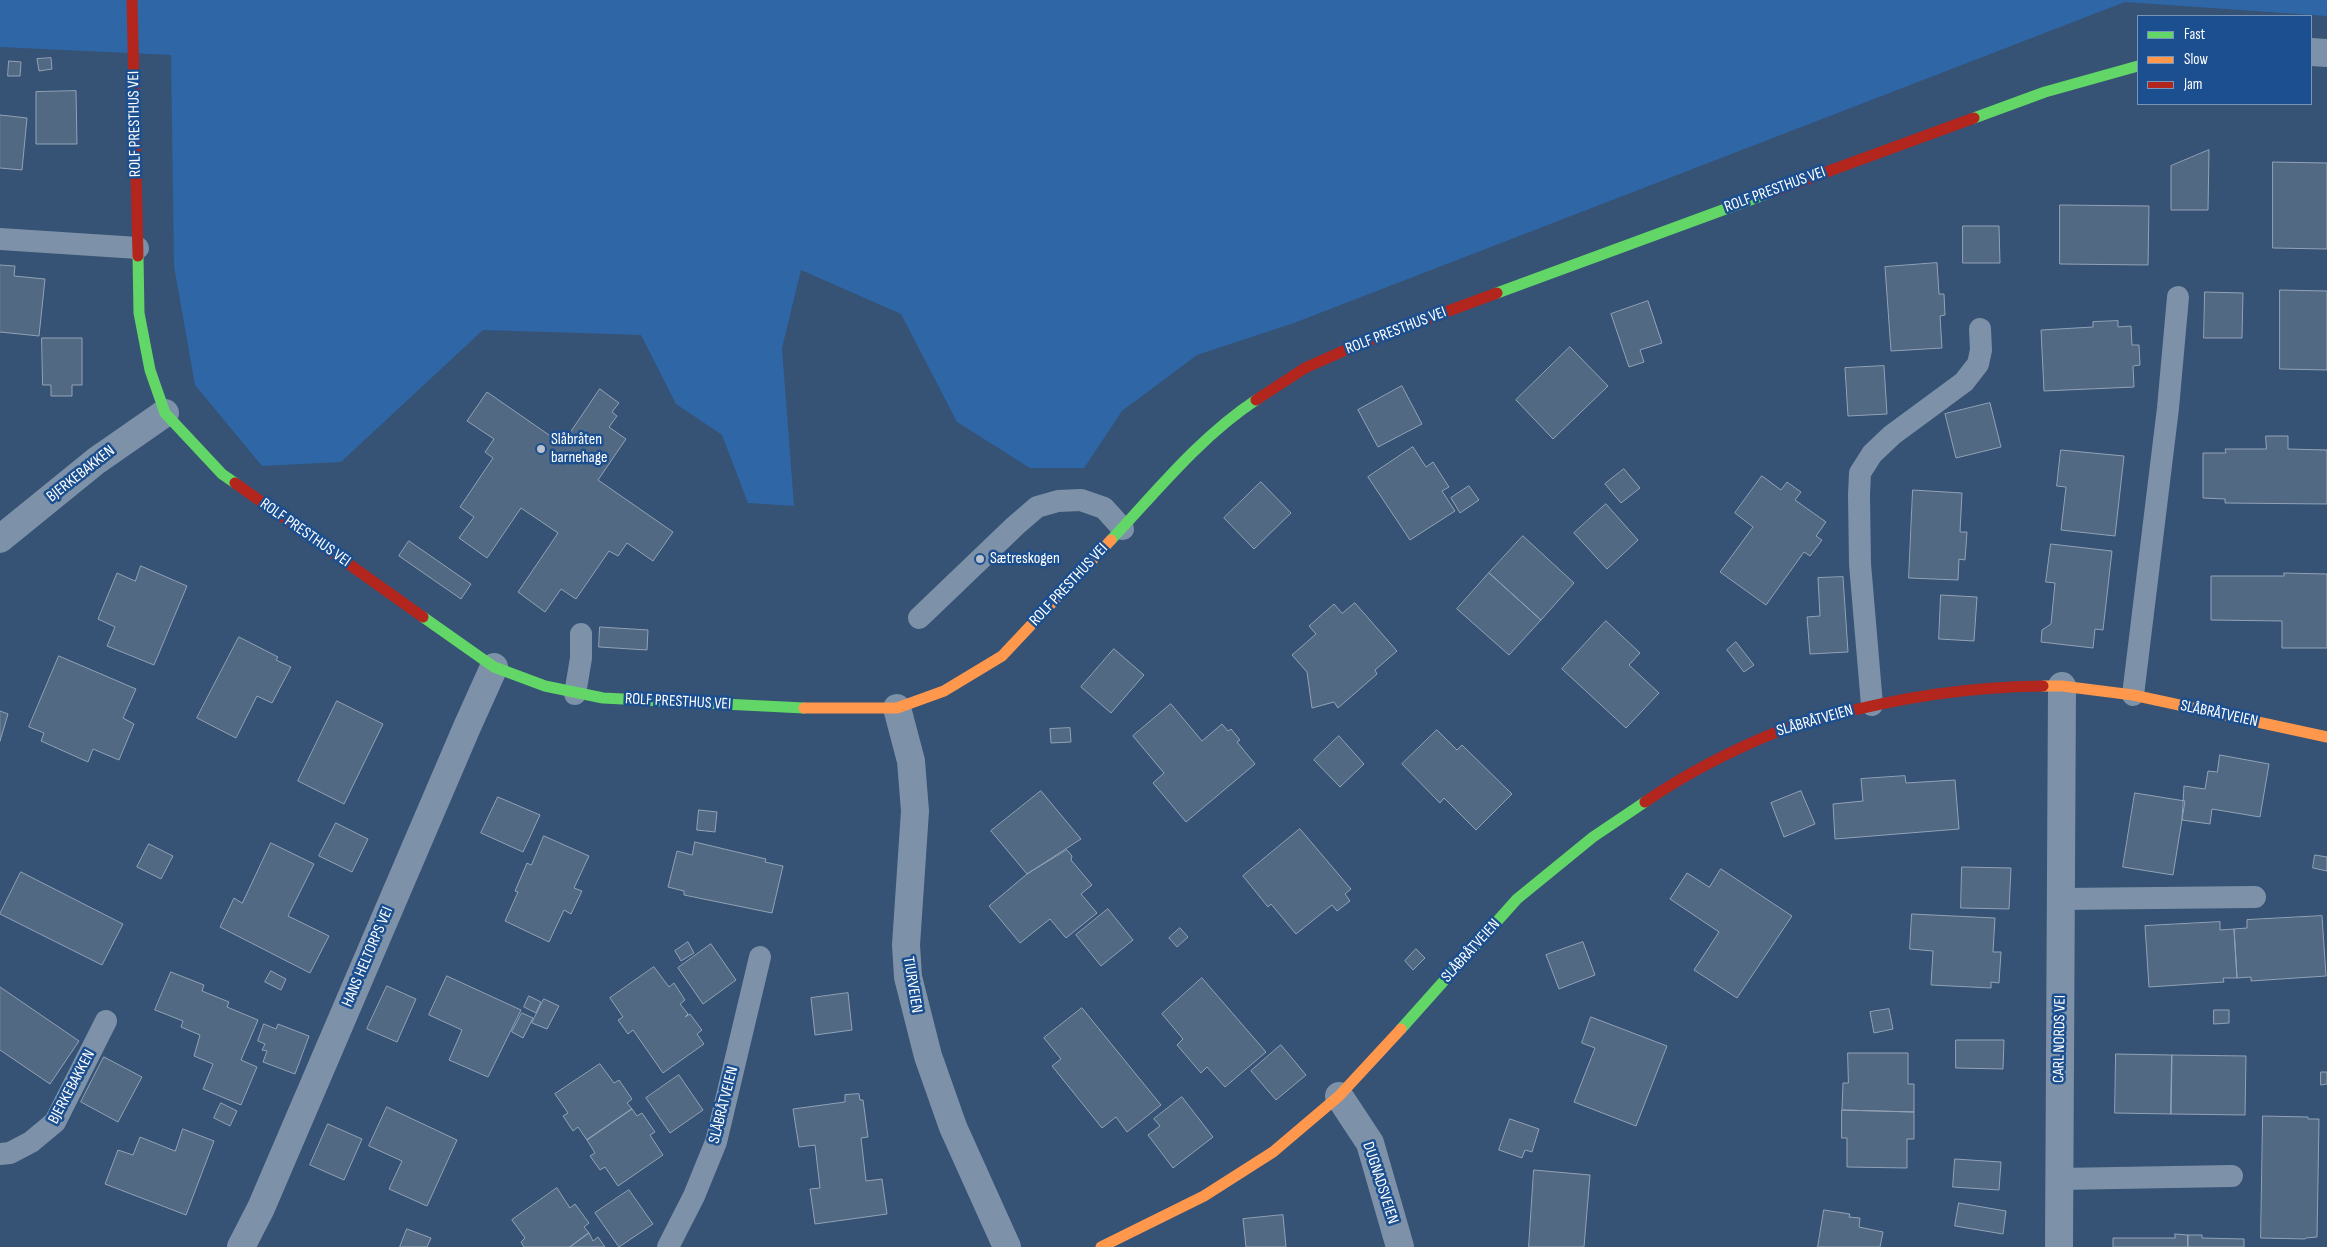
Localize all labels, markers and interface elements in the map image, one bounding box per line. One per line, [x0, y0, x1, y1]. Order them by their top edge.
legend [2137, 15, 2312, 105]
text: Fast [2184, 25, 2205, 44]
text: Slow [2184, 50, 2208, 69]
street label: ROLF PRESTHUS VEI [124, 71, 146, 177]
text: Jam [2184, 75, 2202, 94]
street label: ROLF PRESTHUS VEI [1722, 163, 1828, 217]
street label: ROLF PRESTHUS VEI [1343, 303, 1449, 359]
place label: Slåbråten barnehage [551, 430, 607, 468]
street label: BJERKEBAKKEN [43, 441, 119, 507]
marker: Slåbråten barnehage [535, 443, 547, 455]
street label: ROLF PRESTHUS VEI [256, 495, 354, 571]
street label: ROLF PRESTHUS VEI [1026, 540, 1112, 630]
place label: Sætreskogen [990, 549, 1060, 569]
marker: Sætreskogen [974, 553, 986, 565]
street label: ROLF PRESTHUS VEI [624, 690, 732, 714]
street label: SLÅBRÅTVEIEN [2179, 696, 2259, 732]
street label: SLÅBRÅTVEIEN [1775, 701, 1855, 741]
street label: HANS HELTORPS VEI [338, 904, 398, 1010]
street label: SLÅBRÅTVEIEN [1438, 915, 1504, 987]
street label: TIURVEIEN [898, 955, 926, 1015]
street label: CARL NORDS VEI [2050, 995, 2070, 1083]
street label: BJERKEBAKKEN [44, 1047, 100, 1127]
street label: SLÅBRÅTVEIEN [705, 1064, 743, 1146]
street label: DUGNADSVEIEN [1358, 1140, 1402, 1226]

